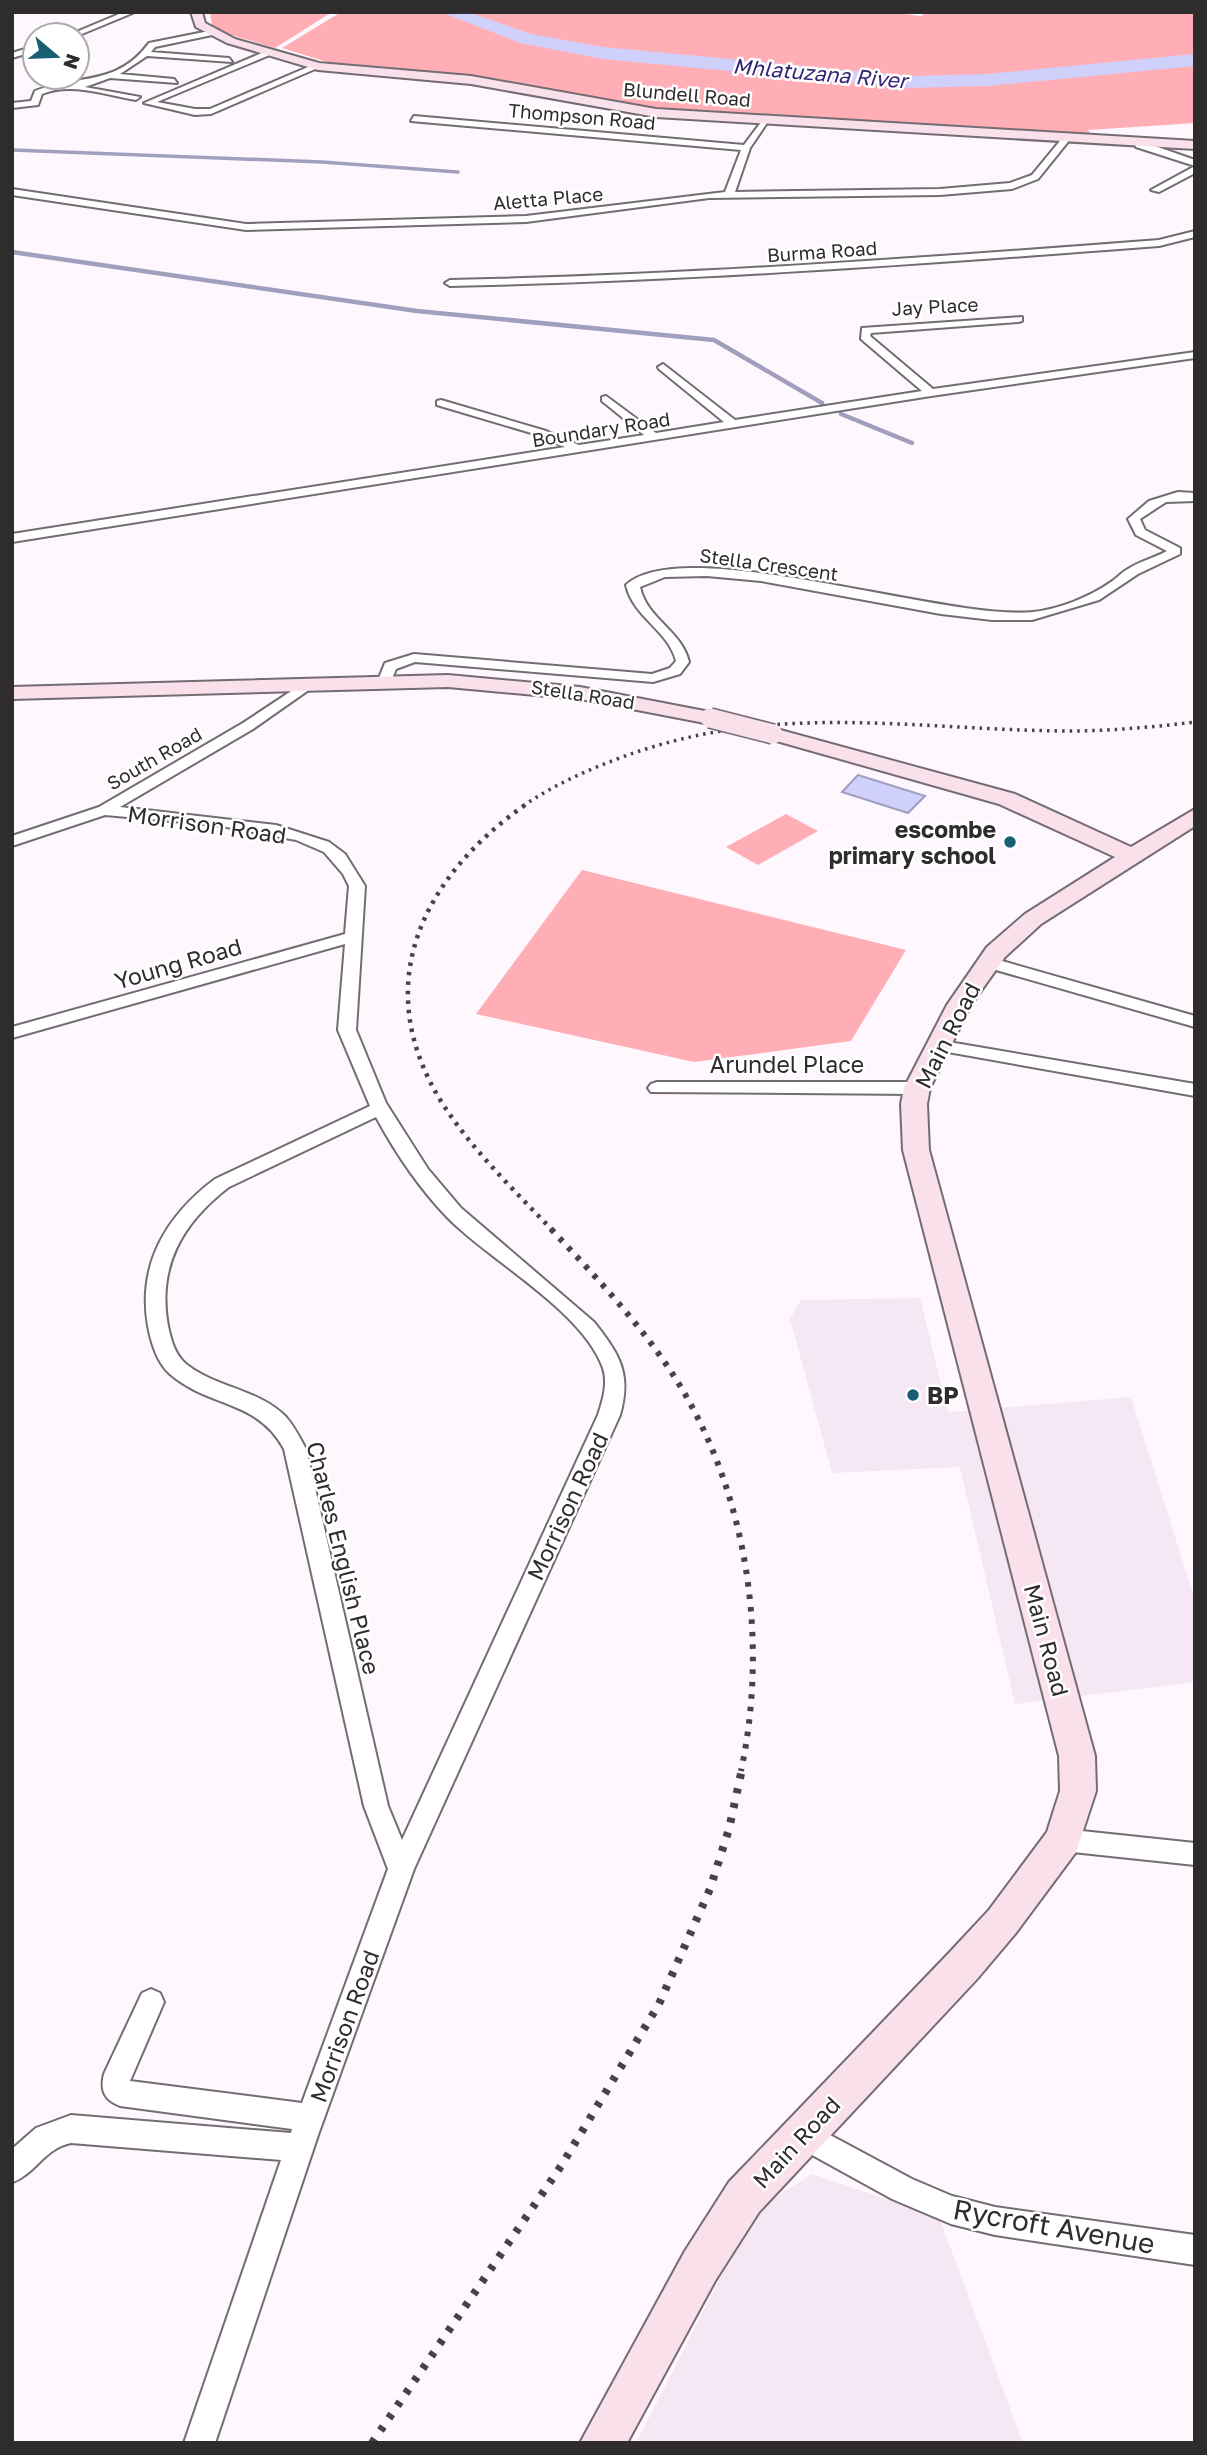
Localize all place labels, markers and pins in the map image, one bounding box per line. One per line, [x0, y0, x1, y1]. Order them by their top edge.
place label: escombe primary school [829, 815, 996, 869]
marker: escombe primary school [1002, 834, 1018, 850]
place label: BP [927, 1381, 959, 1409]
marker: BP [905, 1387, 921, 1403]

